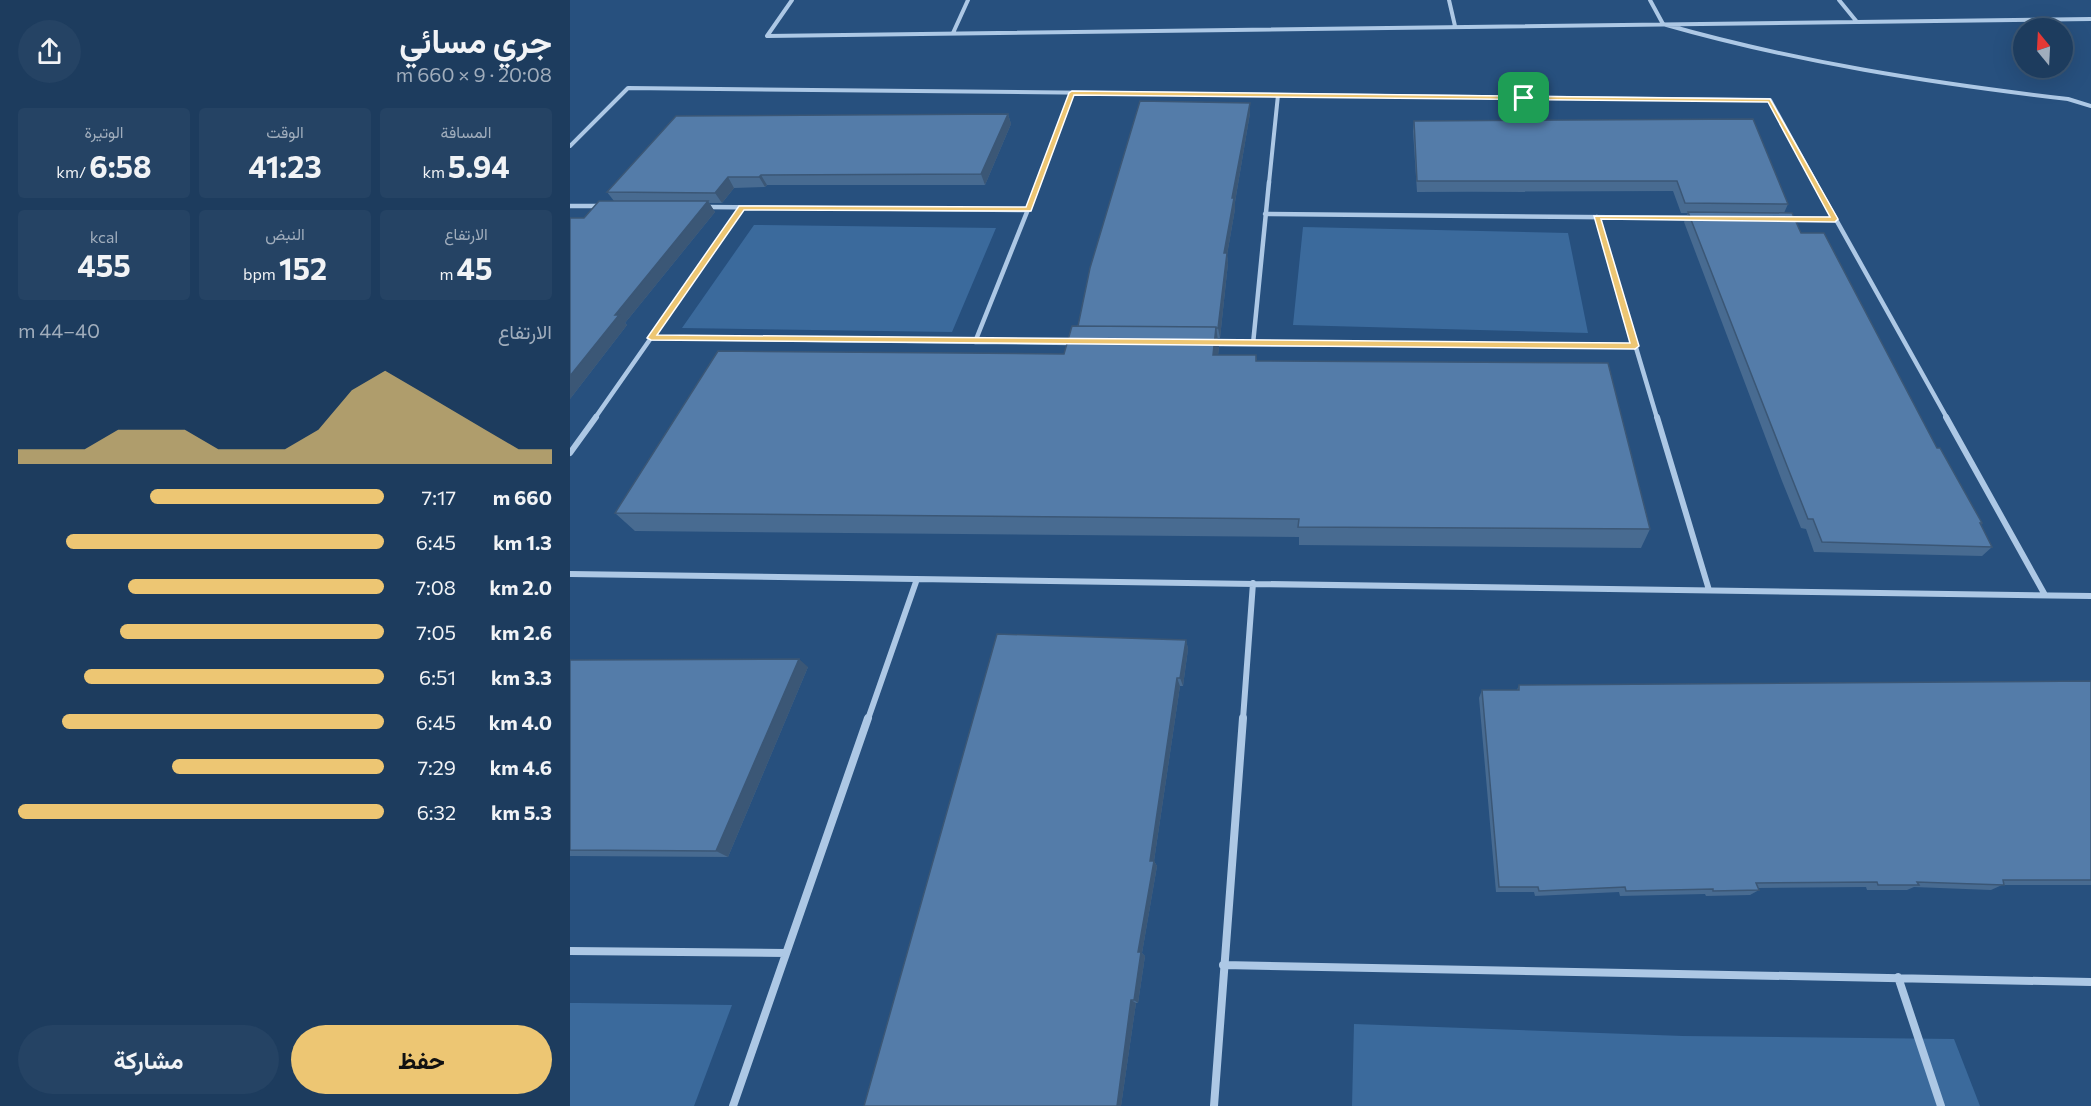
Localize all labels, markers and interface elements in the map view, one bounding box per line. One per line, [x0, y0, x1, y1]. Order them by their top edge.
north arrow [2013, 18, 2073, 78]
map controls [2013, 18, 2073, 78]
text: جري مسائي [399, 19, 552, 60]
button: share [18, 20, 81, 83]
text: 20:08 · 9 × 660 m [396, 62, 552, 86]
pin [1498, 72, 1549, 123]
icon: arrive [1507, 81, 1540, 114]
text: الوتيرة [84, 122, 124, 141]
text: الوقت [266, 122, 304, 141]
text: المسافة [441, 122, 491, 141]
text: 6:58 [89, 147, 152, 184]
text: 41:23 [248, 147, 322, 184]
text: 5.94 [448, 147, 510, 184]
text: /km [56, 162, 89, 181]
text: km [422, 162, 448, 181]
text: النبض [265, 224, 305, 243]
text: الارتفاع [444, 224, 488, 243]
text: kcal [90, 227, 118, 246]
text: 455 [77, 246, 131, 283]
text: 152 [279, 249, 327, 286]
text: 45 [457, 249, 492, 286]
text: bpm [243, 264, 279, 283]
text: m [440, 264, 457, 283]
text: 40–44 m [18, 318, 100, 342]
text: الارتفاع [498, 319, 552, 343]
text: 7:17 [422, 485, 456, 509]
text: 660 m [493, 485, 552, 509]
text: 6:45 [416, 530, 456, 554]
text: 1.3 km [493, 530, 552, 554]
text: 7:08 [416, 575, 456, 599]
text: 2.0 km [490, 575, 552, 599]
text: 7:05 [416, 620, 456, 644]
text: 2.6 km [491, 620, 552, 644]
text: 6:51 [419, 665, 456, 689]
text: 3.3 km [491, 665, 552, 689]
text: 6:45 [416, 710, 456, 734]
text: 4.0 km [489, 710, 552, 734]
text: 7:29 [418, 755, 456, 779]
text: 4.6 km [490, 755, 552, 779]
text: 6:32 [417, 800, 456, 824]
text: 5.3 km [491, 800, 552, 824]
button: مشاركة [18, 1025, 279, 1094]
button: حفظ [291, 1025, 552, 1094]

